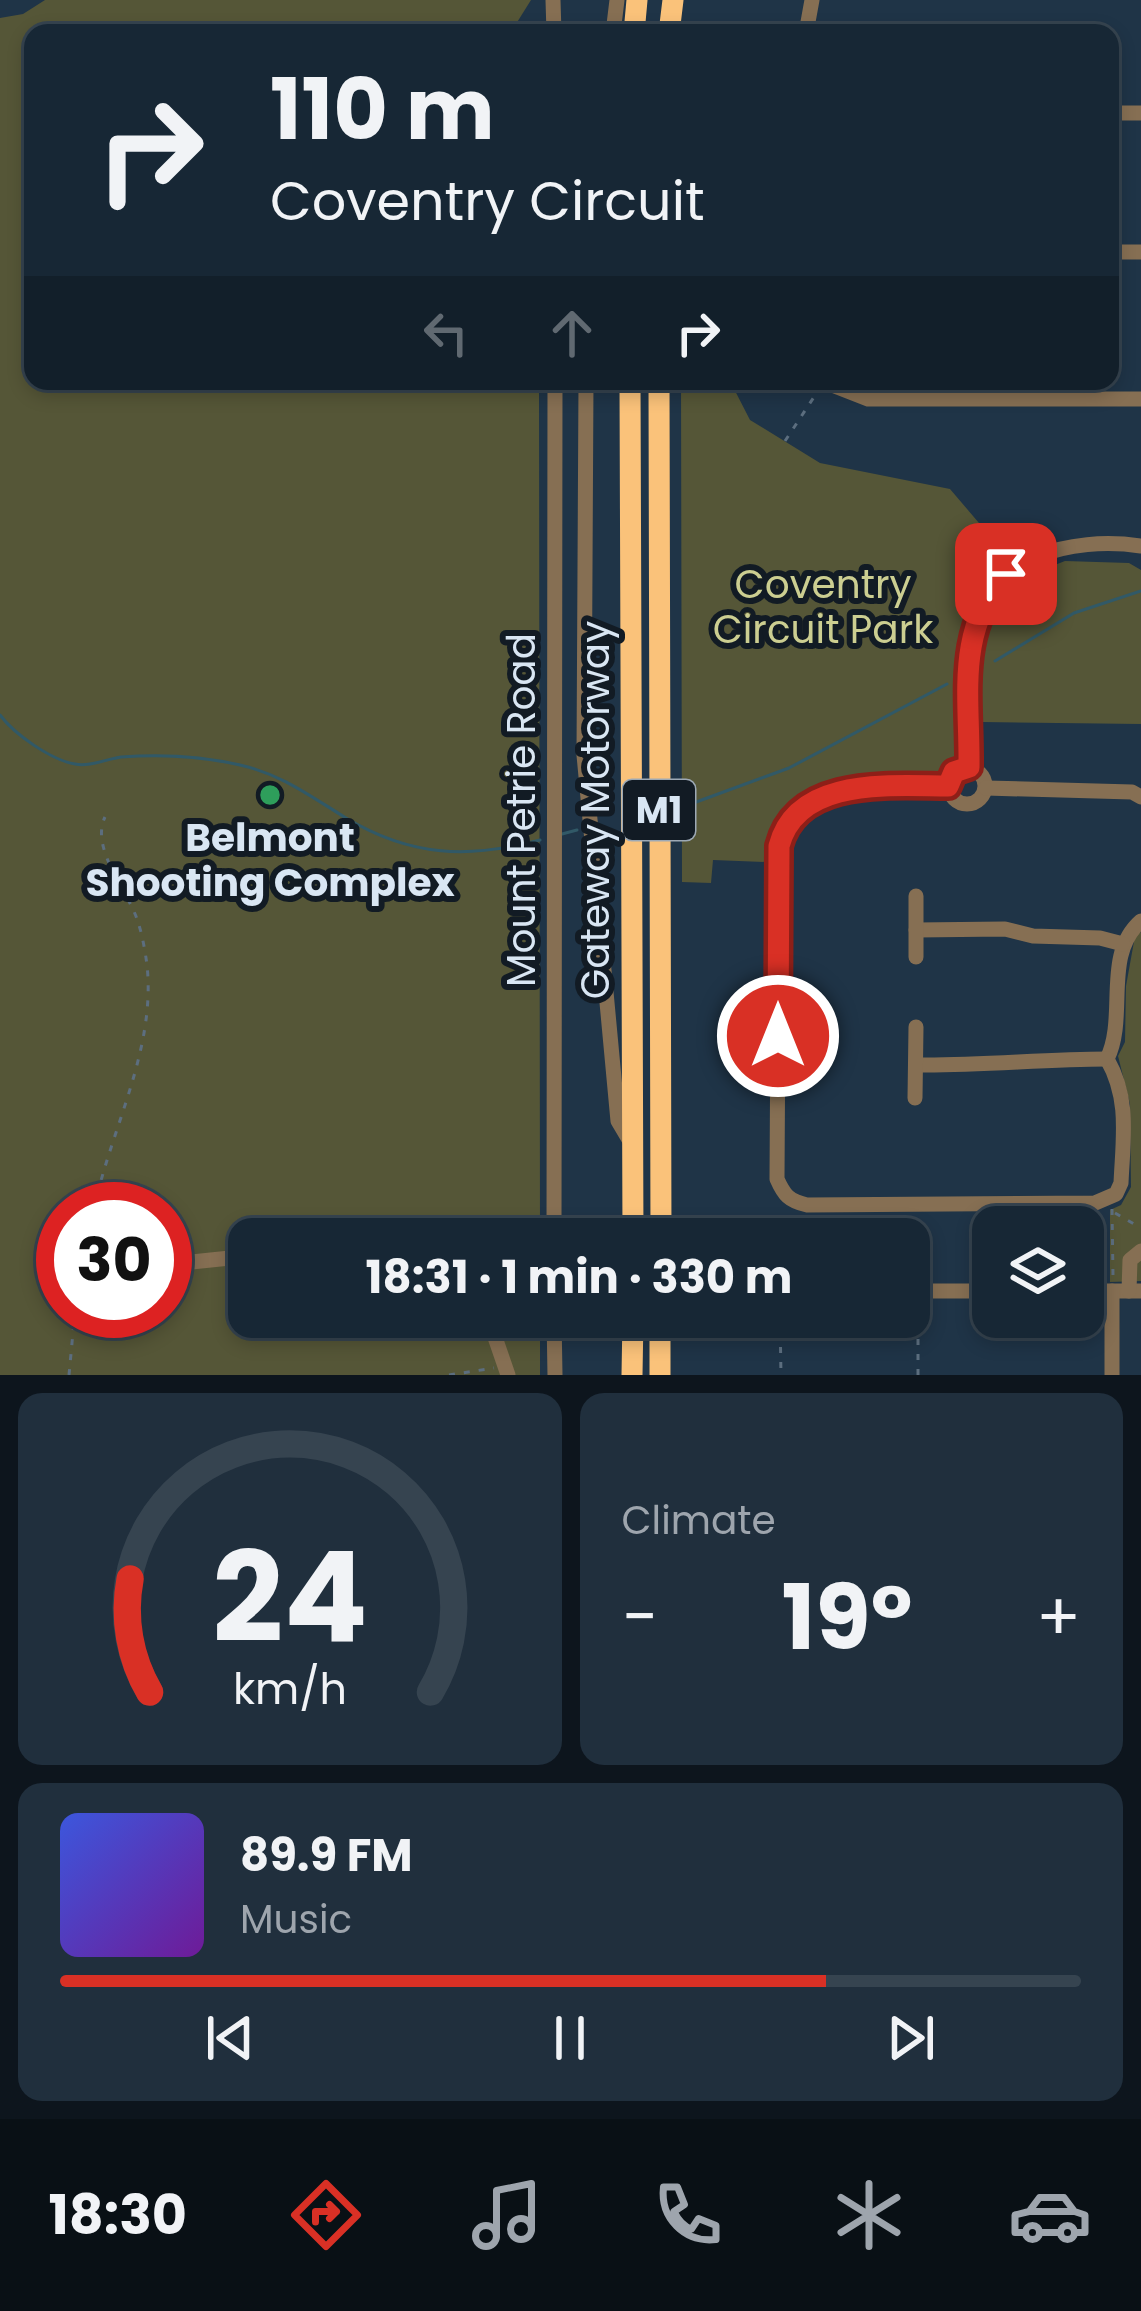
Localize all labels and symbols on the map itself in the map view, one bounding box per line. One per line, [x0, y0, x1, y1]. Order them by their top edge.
pin [955, 523, 1057, 625]
park label: Coventry Circuit Park [713, 557, 933, 657]
street label: Gateway Motorway [568, 621, 623, 999]
street label: Mount Petrie Road [494, 633, 549, 987]
road number: M1 [623, 780, 695, 840]
marker: Belmont Shooting Complex [257, 782, 283, 808]
place label: Belmont Shooting Complex [85, 810, 455, 910]
position arrow [715, 973, 841, 1099]
speed limit sign: 30 [36, 1182, 192, 1338]

